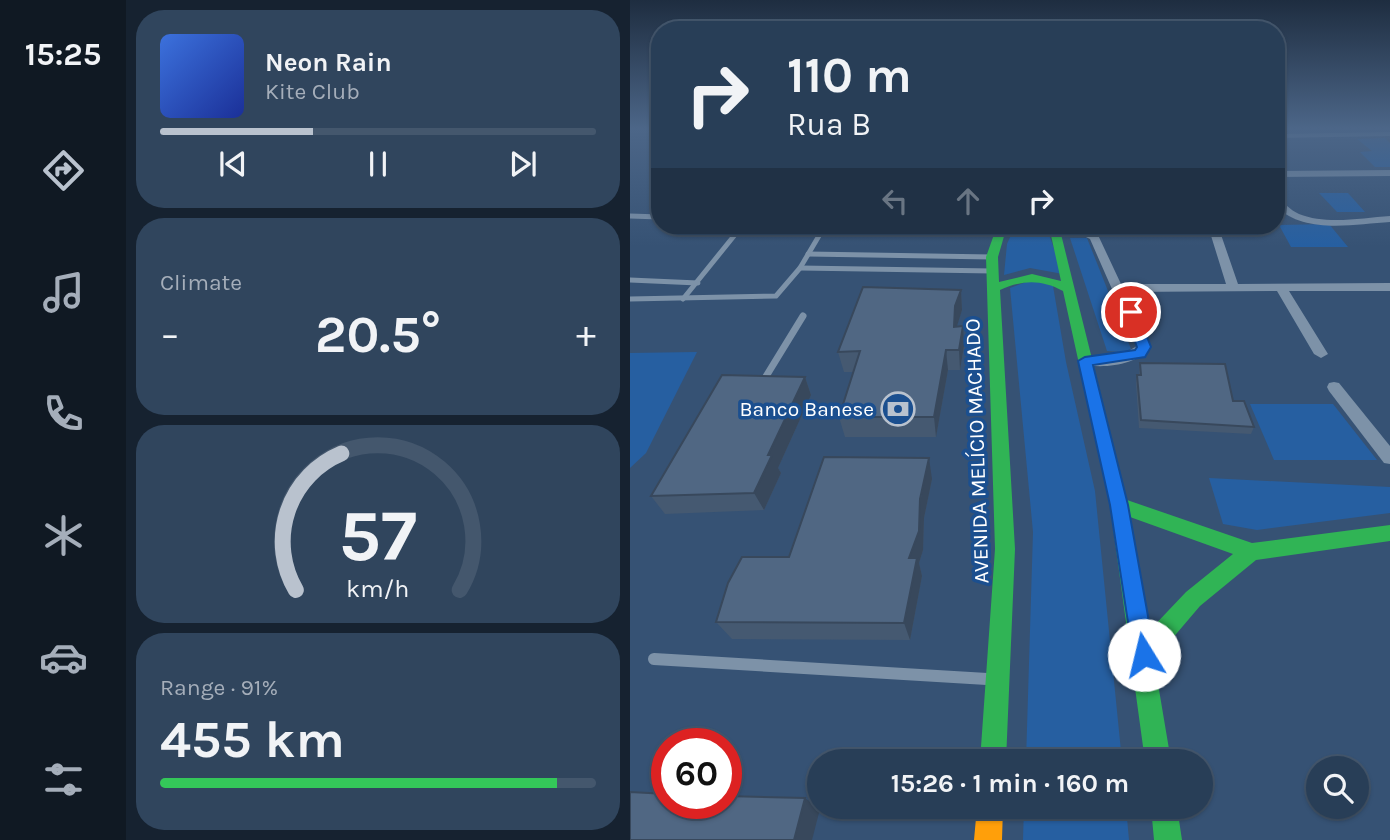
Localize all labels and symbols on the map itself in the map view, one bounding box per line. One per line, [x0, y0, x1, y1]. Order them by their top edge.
pin [1101, 282, 1161, 342]
street label: AVENIDA MELÍCIO MACHADO [960, 318, 994, 584]
bank icon: Banco Banese [879, 390, 917, 428]
place label: Banco Banese [740, 397, 874, 421]
position arrow [1107, 618, 1181, 692]
speed limit sign: 60 [651, 728, 742, 819]

